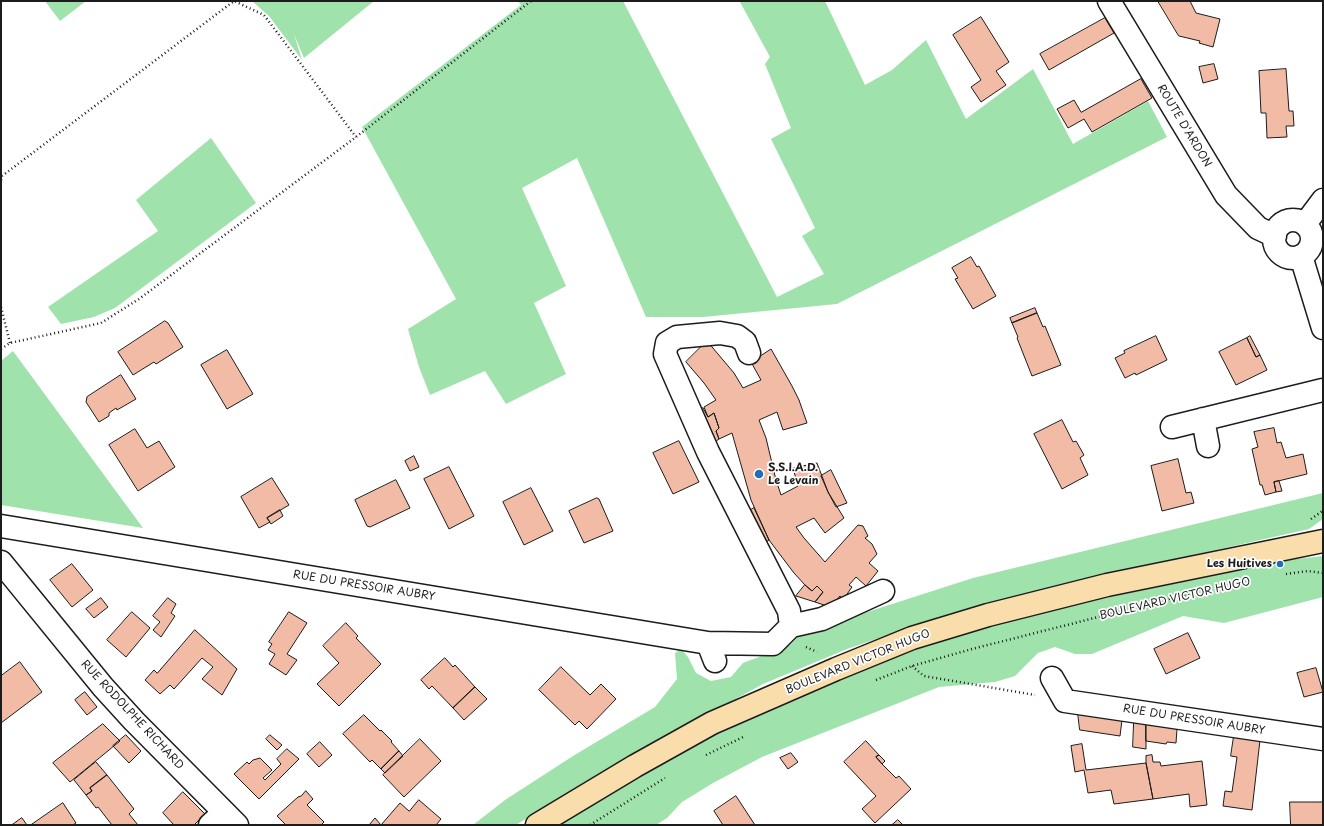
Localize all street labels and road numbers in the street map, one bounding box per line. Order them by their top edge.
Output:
street label: ROUTE D'ARDON [1154,82,1214,170]
street label: RUE DU PRESSOIR AUBRY [292,568,436,604]
street label: BOULEVARD VICTOR HUGO [1098,575,1252,623]
street label: BOULEVARD VICTOR HUGO [784,627,932,697]
street label: RUE RODOLPHE RICHARD [78,658,186,772]
street label: RUE DU PRESSOIR AUBRY [1122,702,1266,738]

